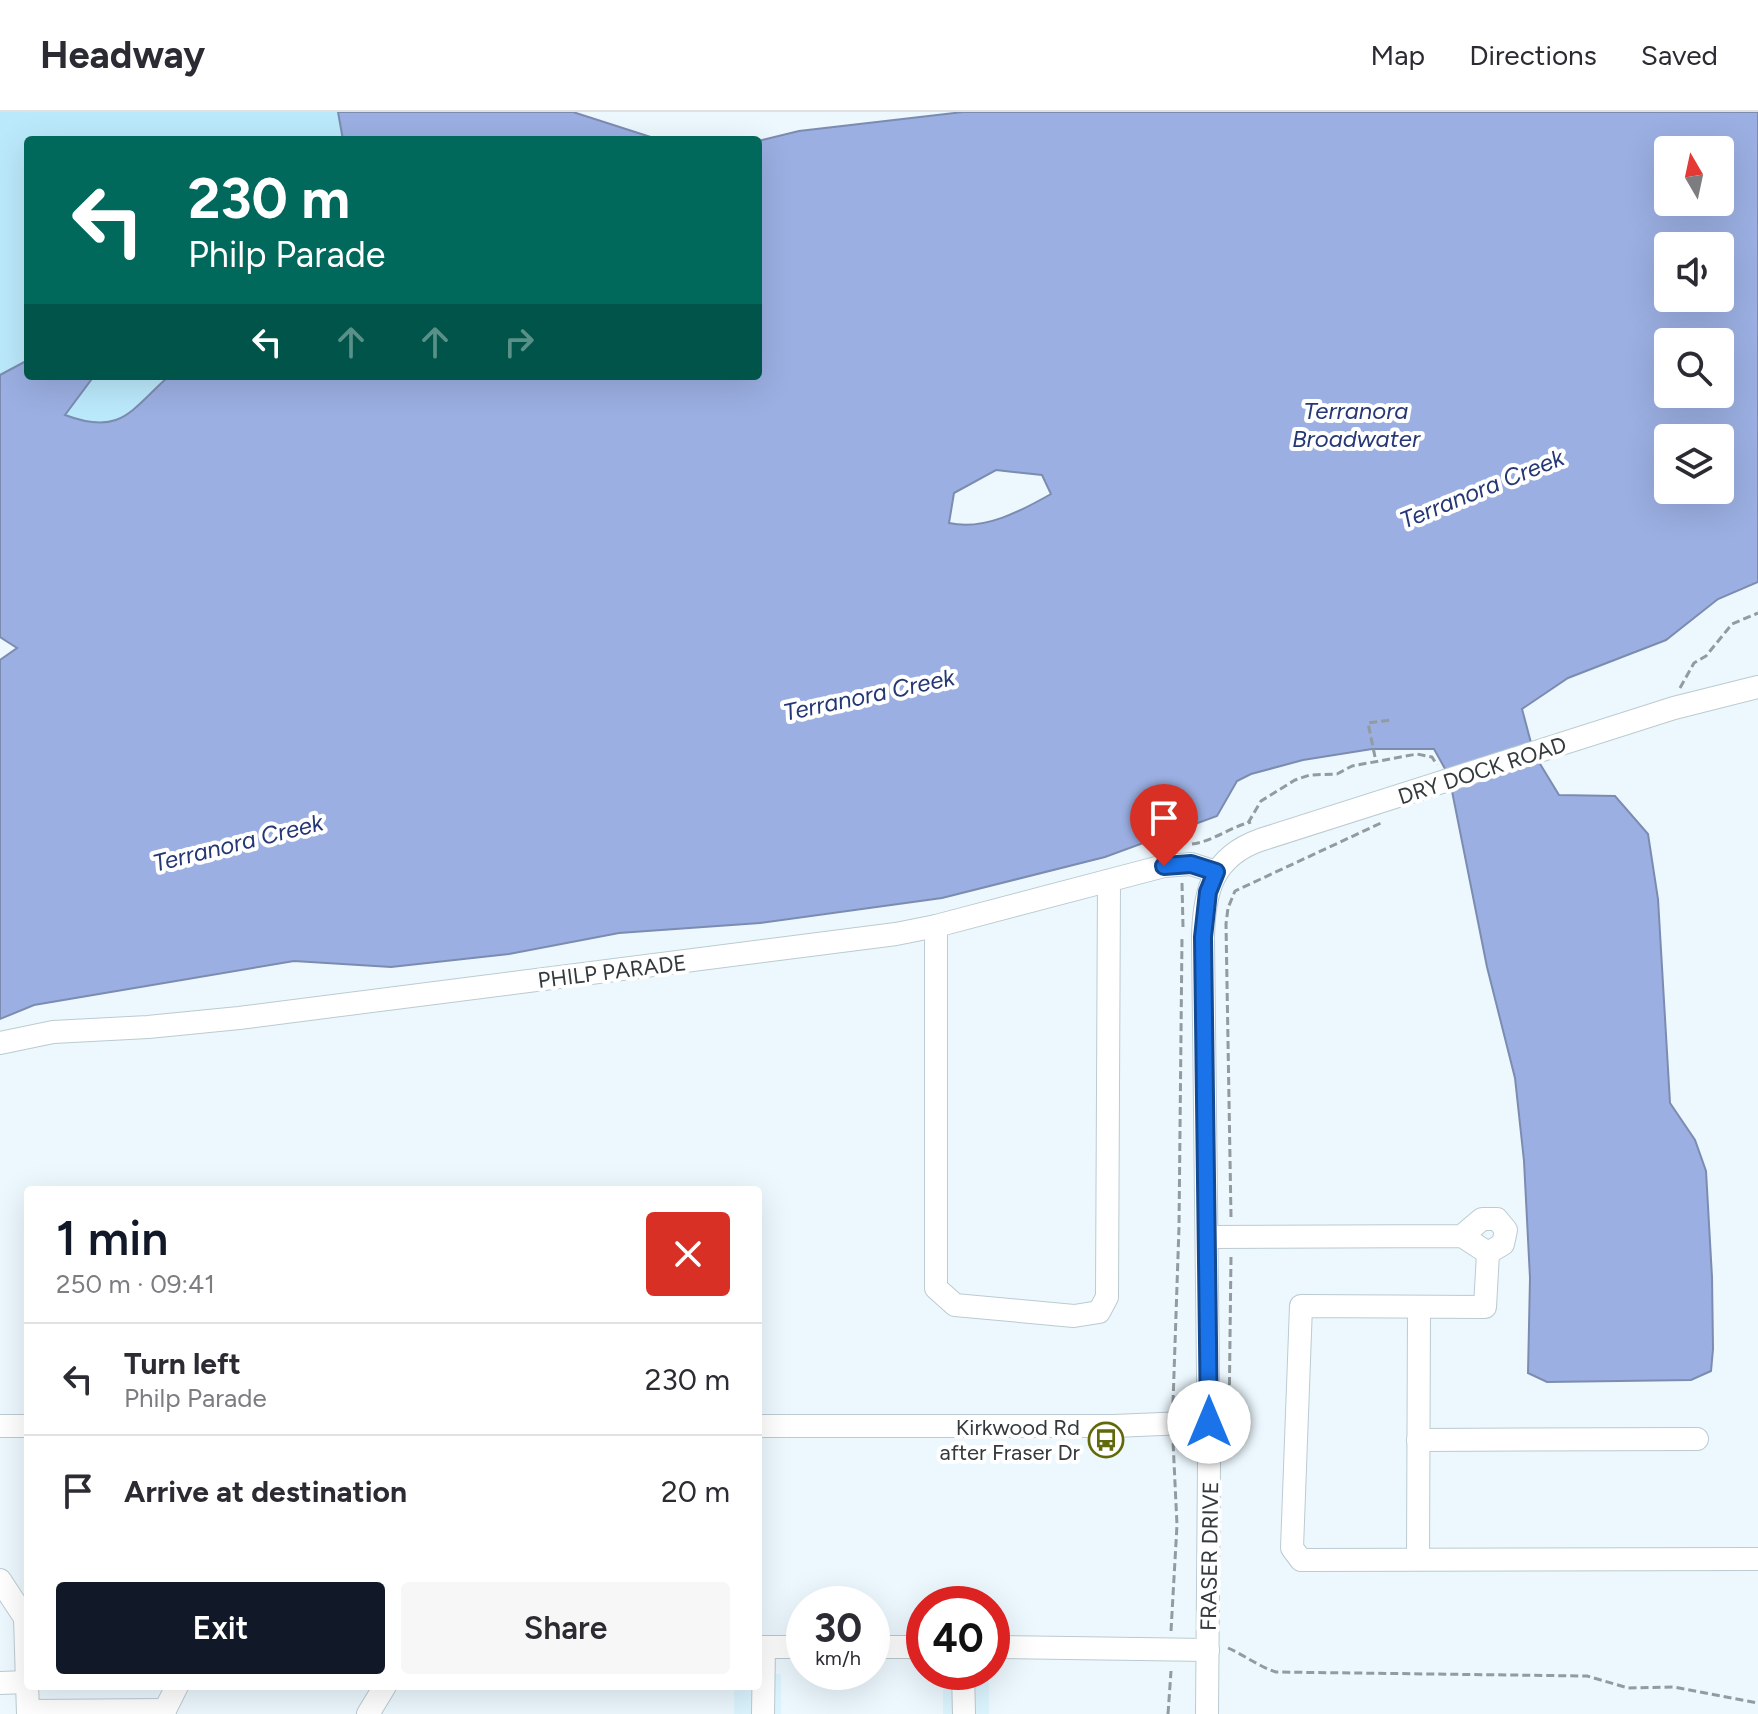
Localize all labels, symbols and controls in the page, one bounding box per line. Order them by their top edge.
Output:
text: Headway [40,32,205,78]
text: Map [1371,38,1425,72]
text: Directions [1469,38,1597,72]
text: Saved [1641,38,1718,72]
north arrow [1654,136,1734,216]
map controls [1654,136,1734,504]
text: 230 m [188,165,350,232]
icon: left [56,168,160,272]
button: sound [1654,232,1734,312]
text: Philp Parade [188,233,386,276]
icon: left [245,320,289,364]
icon: ahead [329,320,373,364]
icon: ahead [413,320,457,364]
icon: right [497,320,541,364]
button: search [1654,328,1734,408]
water label: Terranora Broadwater [1292,396,1421,453]
button: layers [1654,424,1734,504]
water label: Terranora Creek [1396,442,1569,535]
water label: Terranora Creek [781,662,958,727]
street label: DRY DOCK ROAD [1395,731,1570,810]
pin [1130,784,1198,866]
icon: arrive [1142,796,1186,840]
water label: Terranora Creek [150,807,327,878]
street label: PHILP PARADE [536,949,688,994]
text: 1 min [56,1209,168,1267]
button: close [646,1212,730,1296]
text: 250 m · 09:41 [56,1268,215,1300]
text: Turn left [124,1345,241,1382]
icon: left [56,1357,100,1401]
text: 230 m [645,1361,730,1398]
position arrow [1167,1380,1251,1464]
text: Philp Parade [124,1382,267,1414]
place label: Kirkwood Rd after Fraser Dr [939,1414,1081,1466]
bus stop icon: Kirkwood Rd after Fraser Dr [1087,1421,1125,1459]
icon: arrive [56,1469,100,1513]
text: Arrive at destination [124,1473,407,1510]
text: 20 m [661,1473,730,1510]
street label: FRASER DRIVE [1195,1481,1224,1631]
button: Exit [56,1582,385,1674]
button: Share [401,1582,730,1674]
speed limit sign: 40 [906,1586,1010,1690]
text: 30 [814,1604,862,1652]
text: km/h [815,1646,861,1670]

